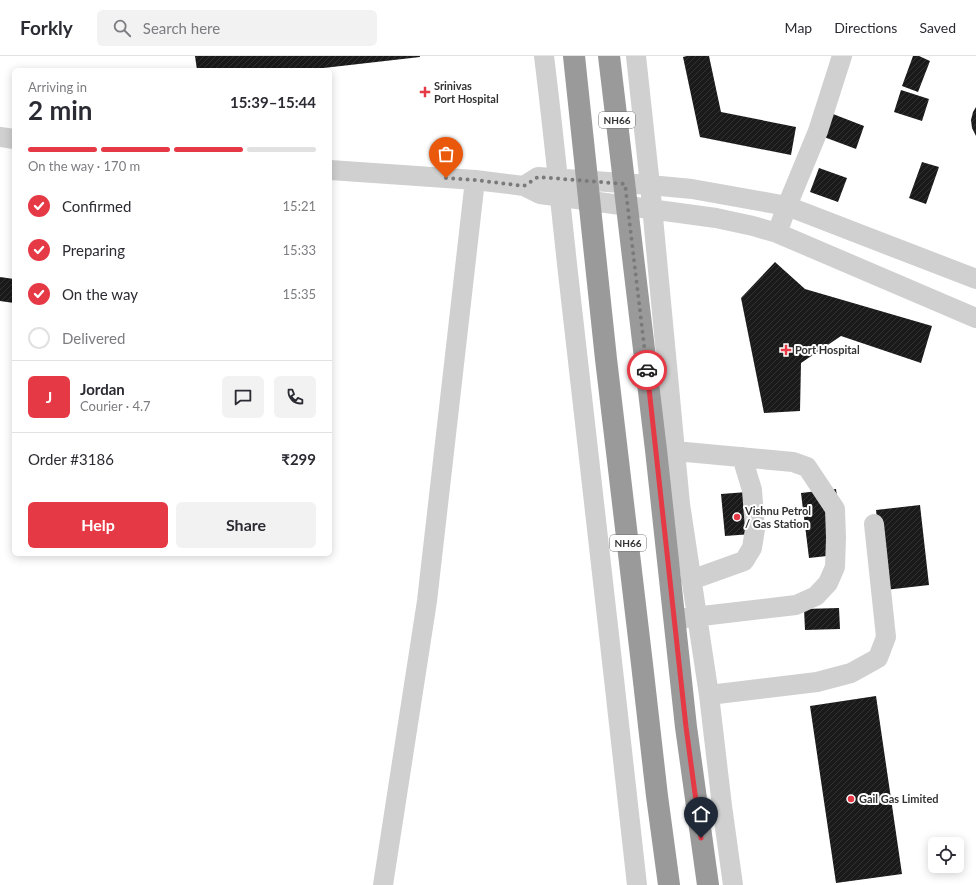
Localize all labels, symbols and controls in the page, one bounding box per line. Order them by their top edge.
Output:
search box [97,10,377,46]
text: Forkly [20,16,73,39]
icon: search [111,17,133,39]
text: Search here [143,19,220,37]
text: Map [785,19,812,36]
text: Directions [834,19,897,36]
text: Saved [919,19,956,36]
text: Arriving in [28,79,87,95]
place label: Srinivas Port Hospital [434,79,499,105]
marker: Srinivas Port Hospital [419,86,431,98]
text: 15:39–15:44 [230,93,316,111]
text: 2 min [28,94,92,126]
road number: NH66 [599,112,635,128]
pin [429,137,463,178]
icon: bag [435,143,457,165]
text: On the way · 170 m [28,158,140,174]
icon: check [28,195,50,217]
text: Confirmed [62,197,131,215]
text: 15:21 [283,198,316,214]
icon: check [28,239,50,261]
text: Preparing [62,241,125,259]
text: 15:33 [283,242,316,258]
icon: check [28,283,50,305]
text: On the way [62,285,138,303]
text: 15:35 [283,286,316,302]
text: Delivered [62,329,125,347]
place label: Port Hospital [795,343,860,356]
marker: Port Hospital [780,344,792,356]
courier [627,350,667,390]
icon: car [636,359,658,381]
button: chat [222,376,264,418]
button: phone [274,376,316,418]
text: Jordan [80,380,125,398]
text: J [46,388,52,406]
text: Courier · 4.7 [80,398,151,414]
text: Order #3186 [28,450,114,468]
text: ₹299 [281,450,316,468]
button: Help [28,502,168,548]
button: Share [176,502,316,548]
place label: Vishnu Petrol / Gas Station [744,504,811,530]
marker: Vishnu Petrol / Gas Station [732,512,742,522]
road number: NH66 [610,535,646,551]
place label: Gail Gas Limited [859,792,939,805]
marker: Gail Gas Limited [846,794,856,804]
pin [684,797,718,838]
icon: home [690,803,712,825]
map controls [928,837,964,873]
button: locate [928,837,964,873]

